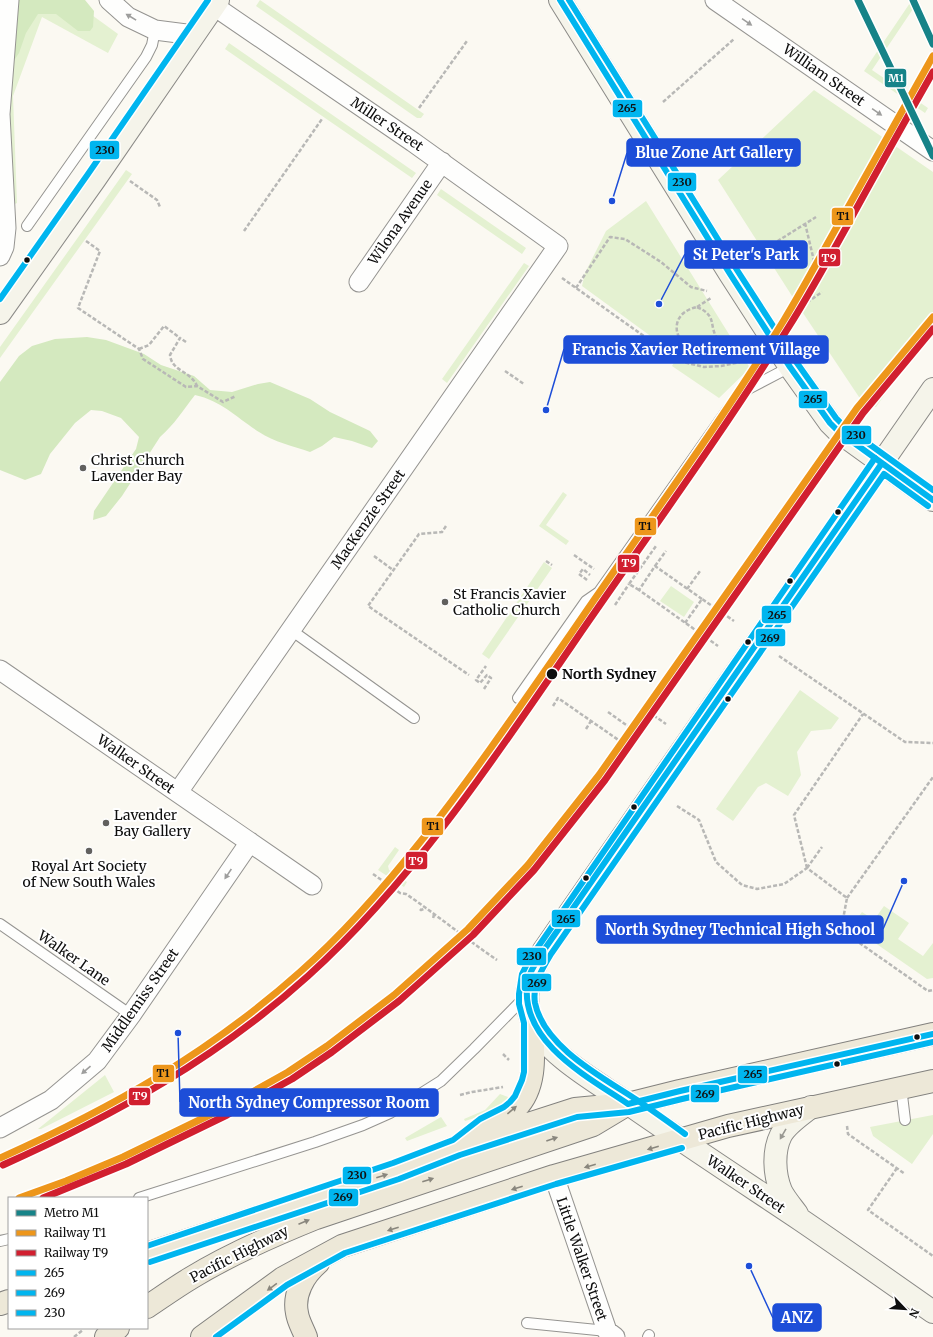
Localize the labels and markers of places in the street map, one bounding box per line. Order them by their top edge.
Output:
callout: Blue Zone Art Gallery [627,139,800,166]
callout: St Peter's Park [685,241,807,268]
unlabelled marker [22,255,32,265]
callout: Francis Xavier Retirement Village [564,336,828,363]
place label: Christ Church Lavender Bay [91,451,185,485]
marker: Christ Church Lavender Bay [78,463,88,473]
unlabelled marker [833,507,843,517]
unlabelled marker [785,576,795,586]
place label: St Francis Xavier Catholic Church [453,585,566,619]
marker: St Francis Xavier Catholic Church [440,597,450,607]
unlabelled marker [743,637,753,647]
place label: North Sydney [562,665,657,683]
marker: North Sydney [545,667,559,681]
unlabelled marker [723,694,733,704]
unlabelled marker [629,802,639,812]
place label: Lavender Bay Gallery [114,806,192,840]
marker: Lavender Bay Gallery [101,818,111,828]
marker: Royal Art Society of New South Wales [84,846,94,856]
place label: Royal Art Society of New South Wales [23,857,156,891]
unlabelled marker [581,873,591,883]
callout: North Sydney Technical High School [597,916,883,943]
unlabelled marker [912,1032,922,1042]
unlabelled marker [832,1059,842,1069]
callout: North Sydney Compressor Room [180,1089,438,1116]
callout: ANZ [773,1304,821,1331]

